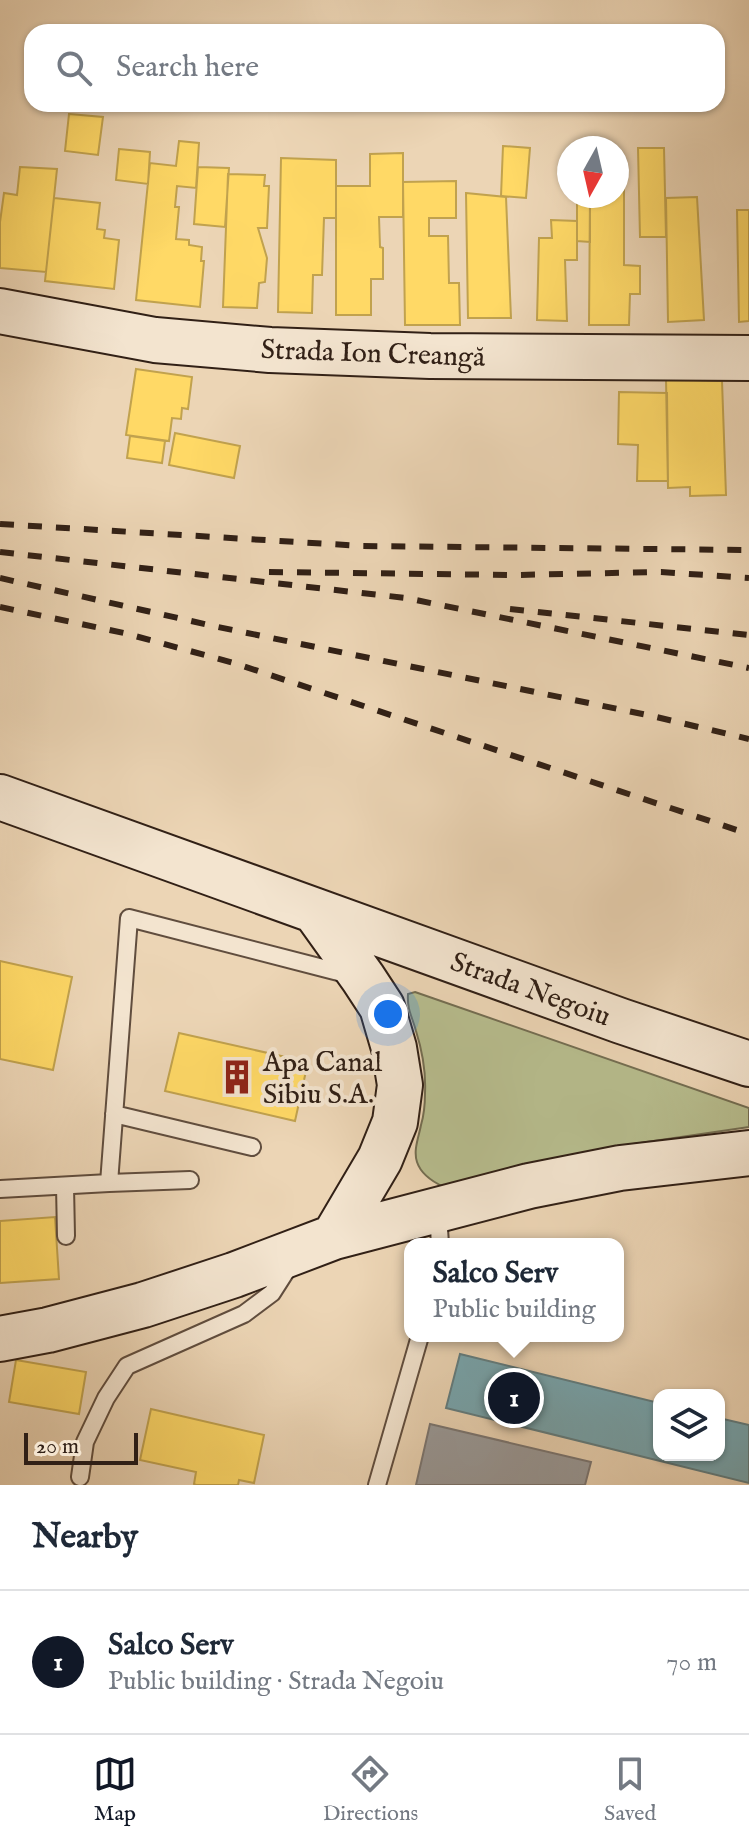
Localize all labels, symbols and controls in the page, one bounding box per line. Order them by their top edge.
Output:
search box [24,24,725,112]
icon: search [52,46,96,90]
text: Search here [116,49,259,87]
north arrow [557,136,629,208]
street label: Strada Ion Creangă [260,333,487,376]
street label: Strada Negoiu [445,945,615,1035]
your location [368,994,408,1034]
place label: Apa Canal Sibiu S.A. [262,1046,382,1113]
building icon: Apa Canal Sibiu S.A. [218,1058,256,1096]
popup [404,1238,624,1342]
text: Salco Serv [432,1255,558,1293]
text: Public building [432,1293,596,1326]
pin: 1 [488,1368,540,1428]
map controls [653,1389,725,1461]
button: layers [653,1389,725,1461]
scale bar [24,1429,138,1465]
text: 20 m [36,1433,79,1461]
text: Nearby [32,1516,138,1559]
text: Salco Serv [108,1627,234,1665]
text: 1 [53,1646,63,1679]
text: 70 m [666,1646,717,1679]
text: Public building · Strada Negoiu [108,1665,444,1698]
tab: Map [93,1752,137,1828]
tab: Directions [323,1752,418,1828]
tab: Saved [604,1752,656,1828]

